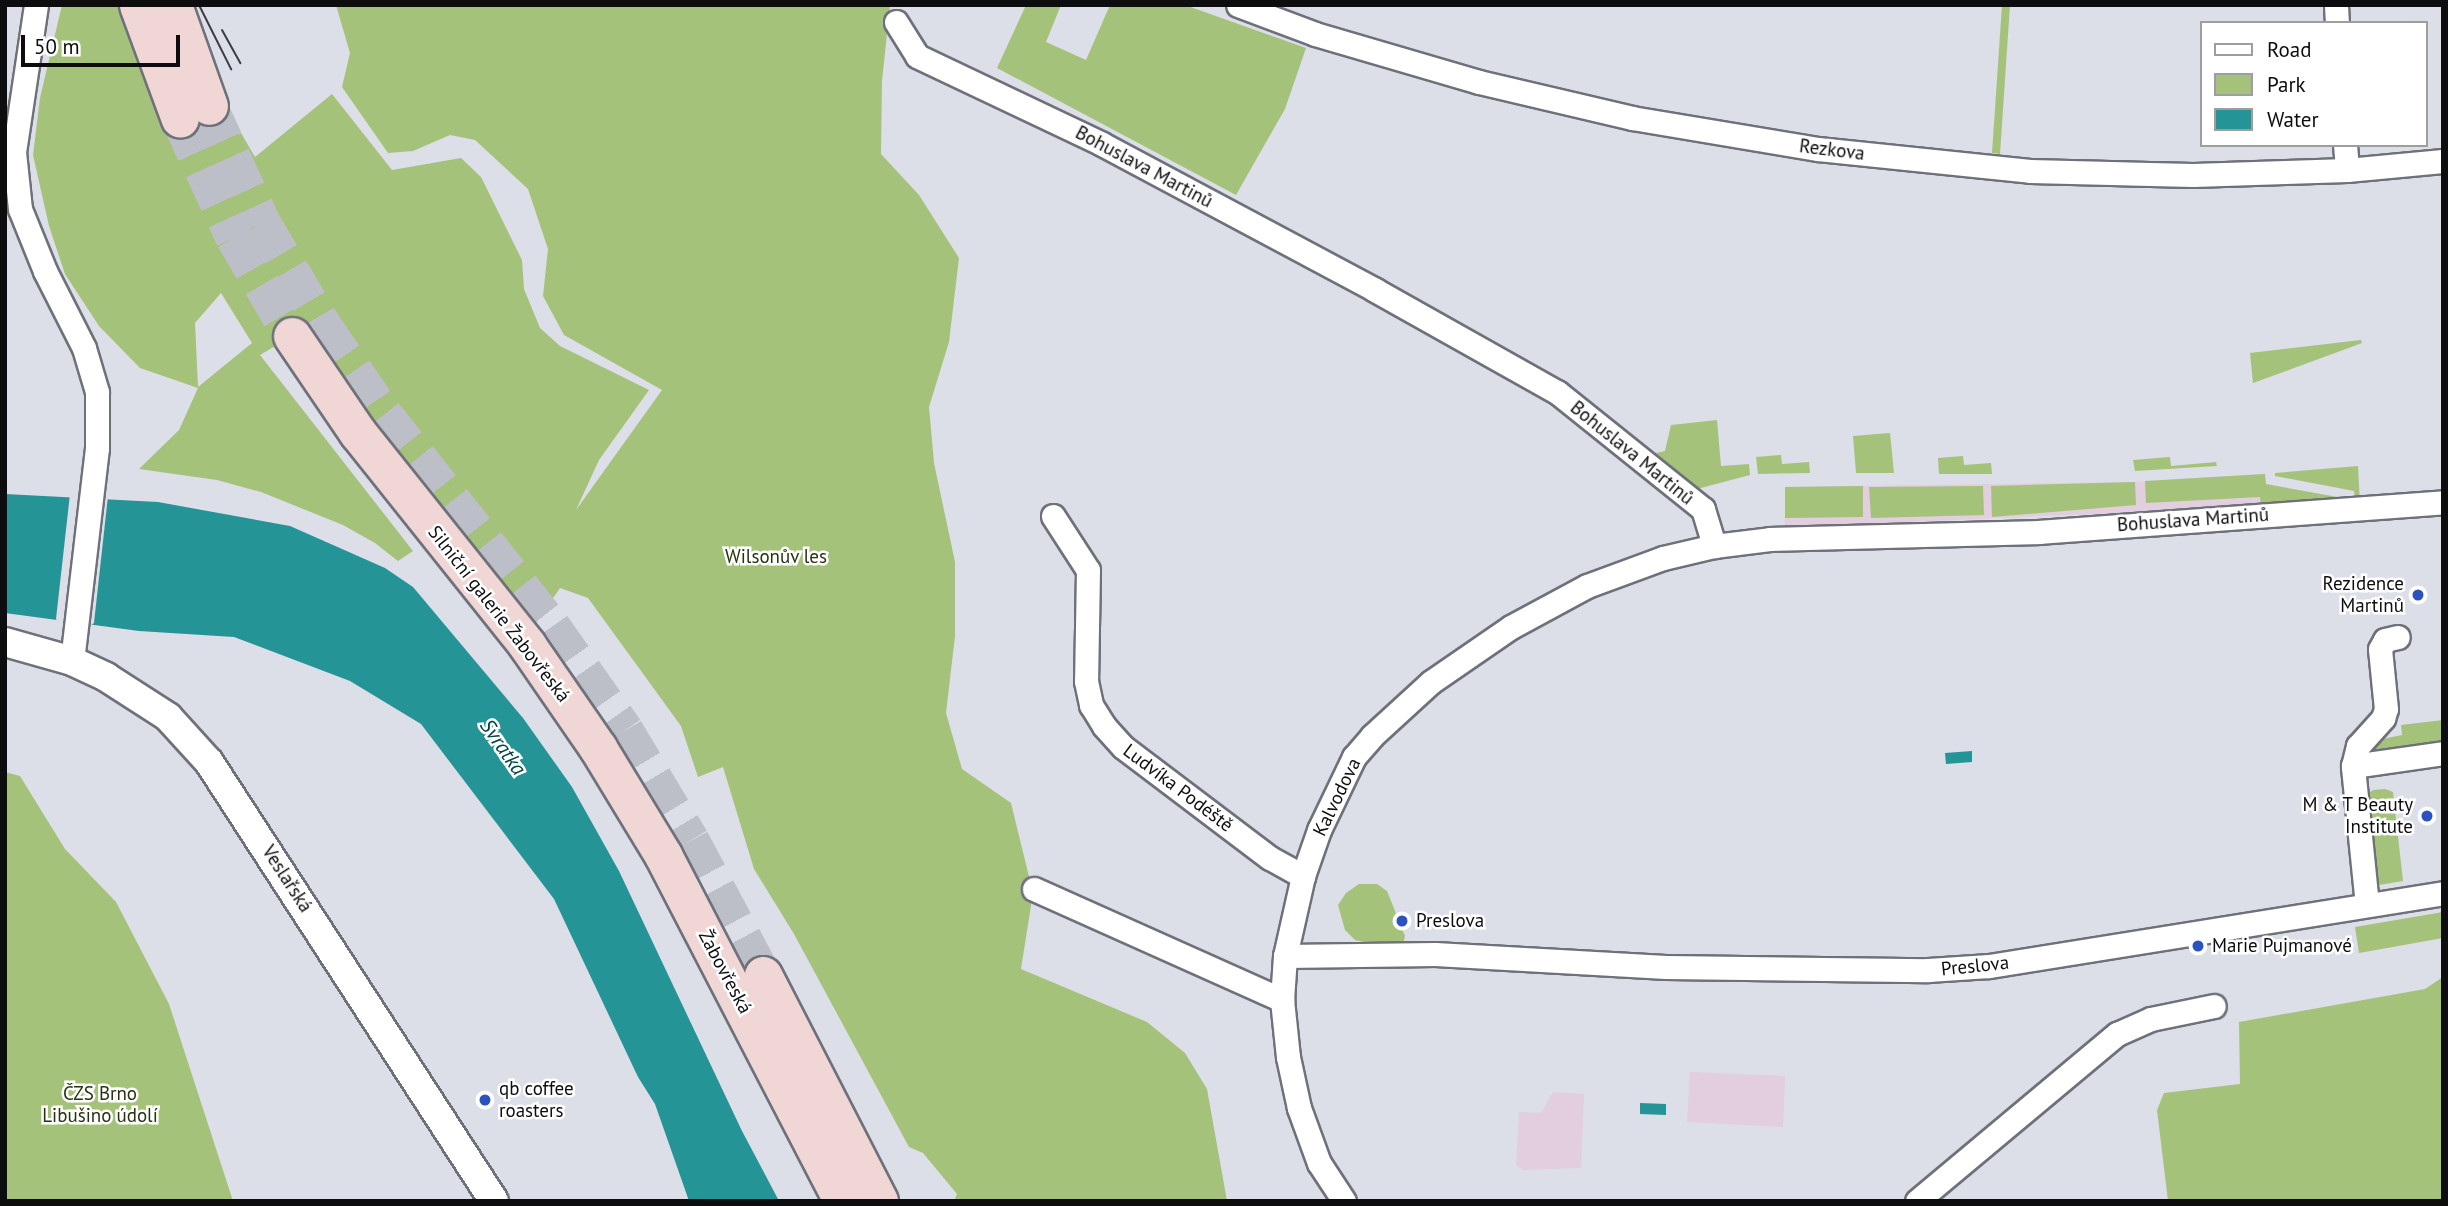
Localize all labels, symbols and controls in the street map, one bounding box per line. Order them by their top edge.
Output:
scale bar [24,21,184,65]
legend [2200,21,2427,147]
text: 50 m [34,33,80,60]
text: Road [2267,36,2311,63]
text: Park [2267,71,2306,98]
text: Water [2267,106,2319,133]
street label: Bohuslava Martinů [1071,121,1217,213]
street label: Rezkova [1798,135,1866,165]
street label: Bohuslava Martinů [1566,396,1698,510]
street label: Bohuslava Martinů [2116,503,2270,537]
street label: Silniční galerie Žabovřeská [423,521,575,707]
park label: Wilsonův les [725,546,827,568]
place label: Rezidence Martinů [2323,573,2404,617]
marker: Rezidence Martinů [2410,587,2426,603]
water label: Svratka [475,714,531,780]
street label: Ludvíka Podéště [1119,739,1237,837]
street label: Kalvodova [1308,754,1366,840]
place label: M & T Beauty Institute [2301,794,2413,838]
marker: M & T Beauty Institute [2419,808,2435,824]
street label: Veslařská [257,841,317,917]
place label: Preslova [1416,910,1484,932]
marker: Preslova [1394,913,1410,929]
street label: Žabovřeská [693,926,757,1018]
place label: Marie Pujmanové [2212,935,2352,957]
marker: Marie Pujmanové [2190,938,2206,954]
street label: Preslova [1940,951,2010,981]
place label: qb coffee roasters [499,1078,574,1122]
park label: ČZS Brno Libušino údolí [42,1083,158,1127]
marker: qb coffee roasters [477,1092,493,1108]

